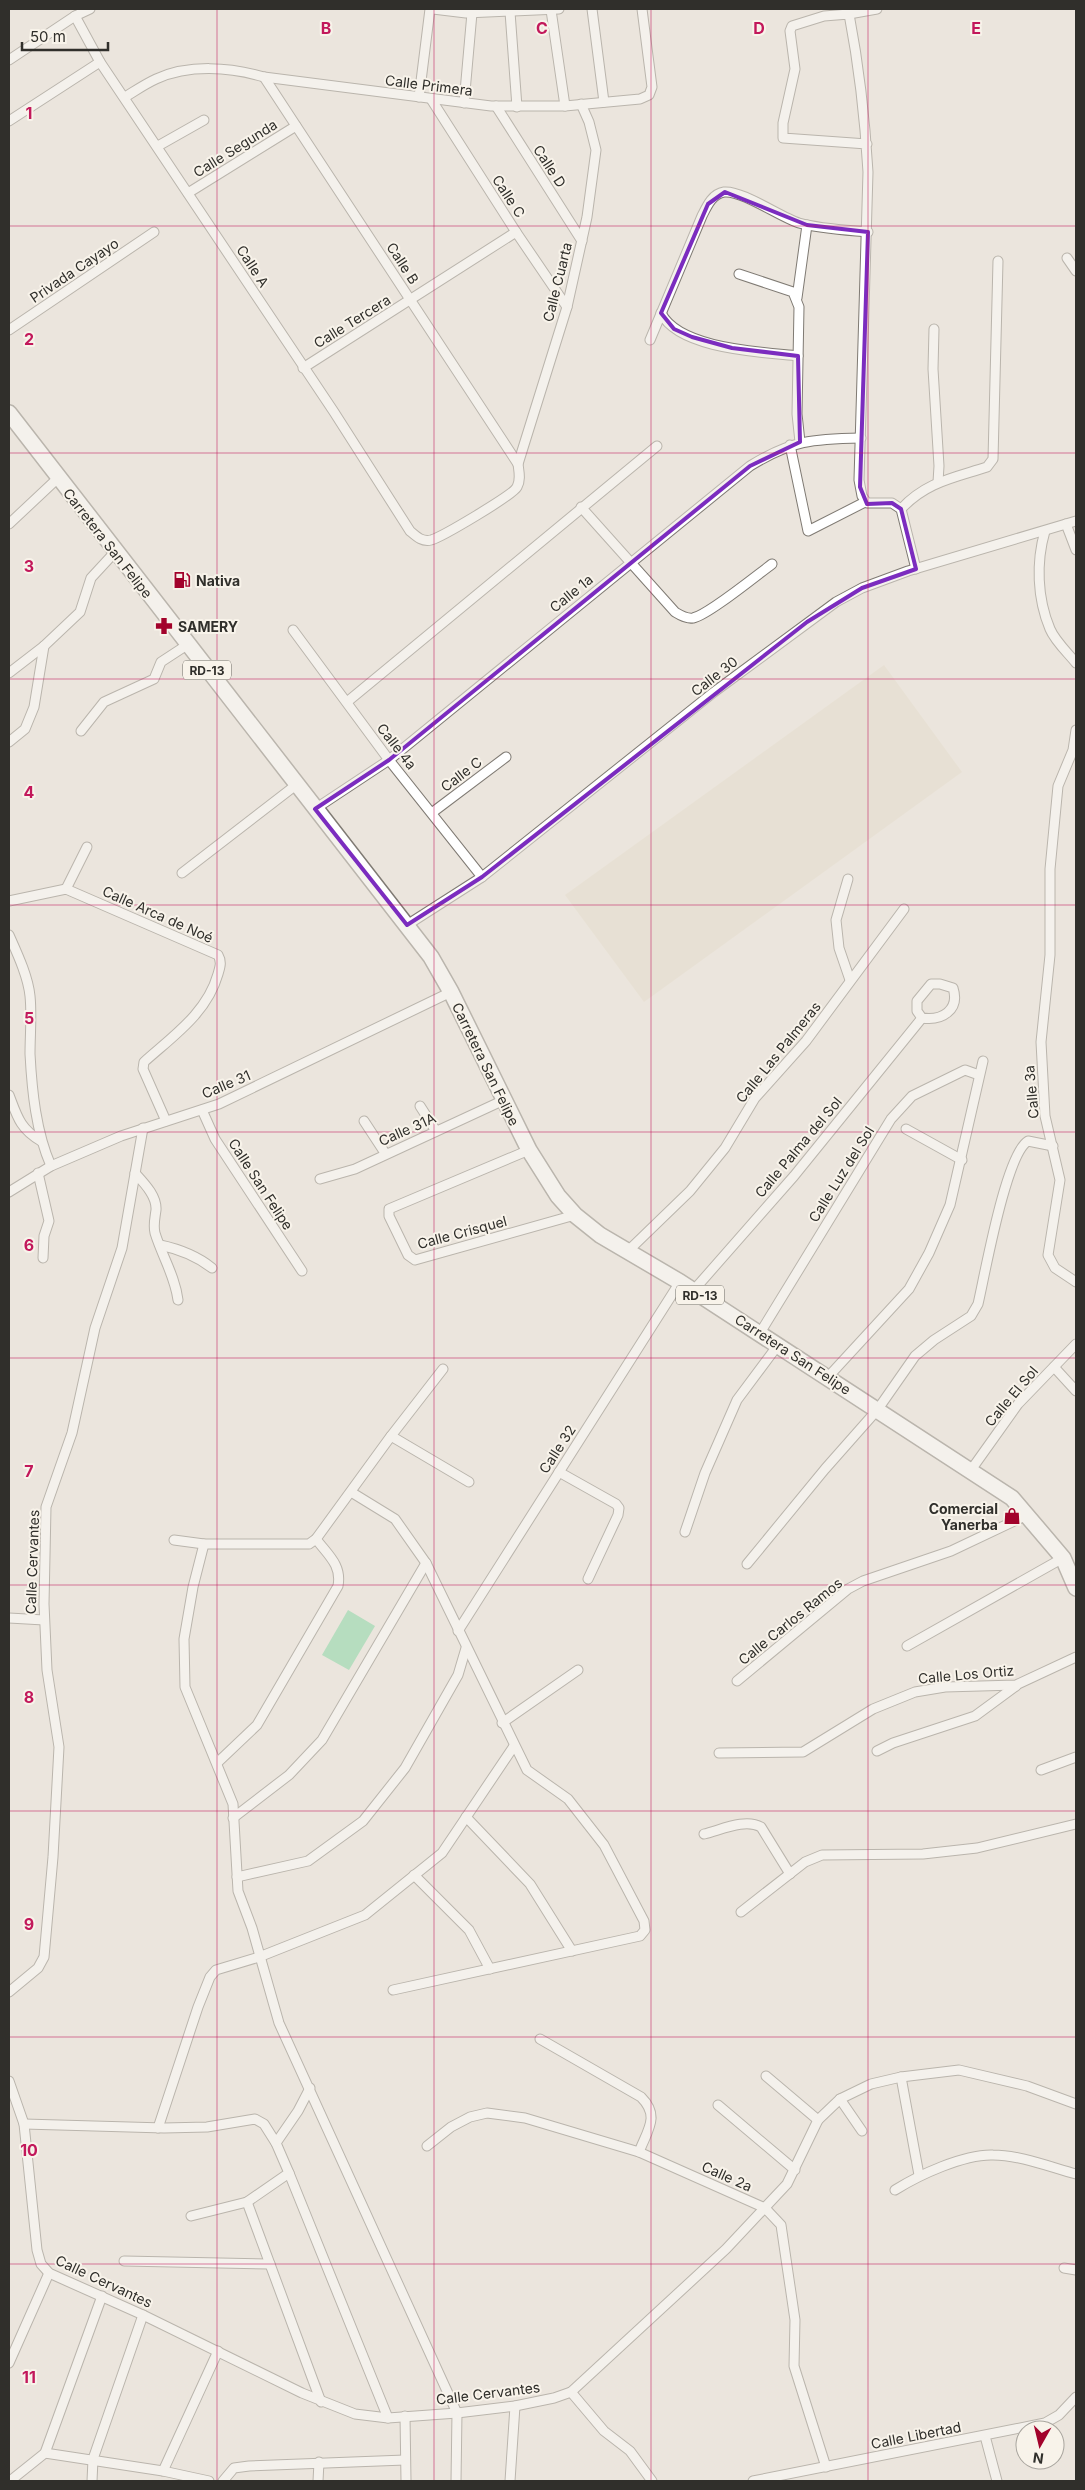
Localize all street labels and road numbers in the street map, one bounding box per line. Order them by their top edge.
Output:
street label: Calle Primera [384,71,474,99]
street label: Calle Segunda [190,115,280,181]
street label: Calle D [530,142,570,190]
street label: Calle C [489,172,529,220]
street label: Privada Cayayo [26,234,122,306]
street label: Calle B [383,239,423,287]
street label: Calle Cuarta [539,240,575,324]
street label: Calle A [233,242,273,290]
street label: Calle Tercera [310,291,394,351]
street label: Carretera San Felipe [60,485,156,601]
street label: Calle 1a [546,570,596,616]
street label: Calle 30 [687,653,741,699]
road number: RD-13 [183,660,231,680]
street label: Calle 4a [374,720,420,772]
street label: Calle C [437,753,485,795]
street label: Calle Arca de Noé [100,882,216,946]
street label: Calle Las Palmeras [732,998,824,1106]
street label: Carretera San Felipe [449,1000,523,1128]
street label: Calle 3a [1020,1065,1042,1119]
street label: Calle 31 [199,1066,253,1102]
street label: Calle Palma del Sol [751,1093,845,1201]
street label: Calle 31A [376,1109,439,1149]
street label: Calle Luz del Sol [805,1123,877,1225]
street label: Calle San Felipe [225,1135,297,1233]
street label: Calle Crisquel [415,1212,509,1252]
road number: RD-13 [676,1286,724,1304]
street label: Carretera San Felipe [732,1310,854,1398]
street label: Calle El Sol [981,1362,1041,1430]
street label: Calle 32 [535,1422,579,1476]
street label: Calle Cervantes [22,1509,42,1615]
street label: Calle Carlos Ramos [735,1574,845,1668]
street label: Calle Los Ortiz [917,1661,1015,1687]
street label: Calle 2a [699,2157,755,2195]
street label: Calle Cervantes [53,2251,155,2311]
street label: Calle Cervantes [435,2378,541,2408]
street label: Calle Libertad [869,2418,963,2452]

